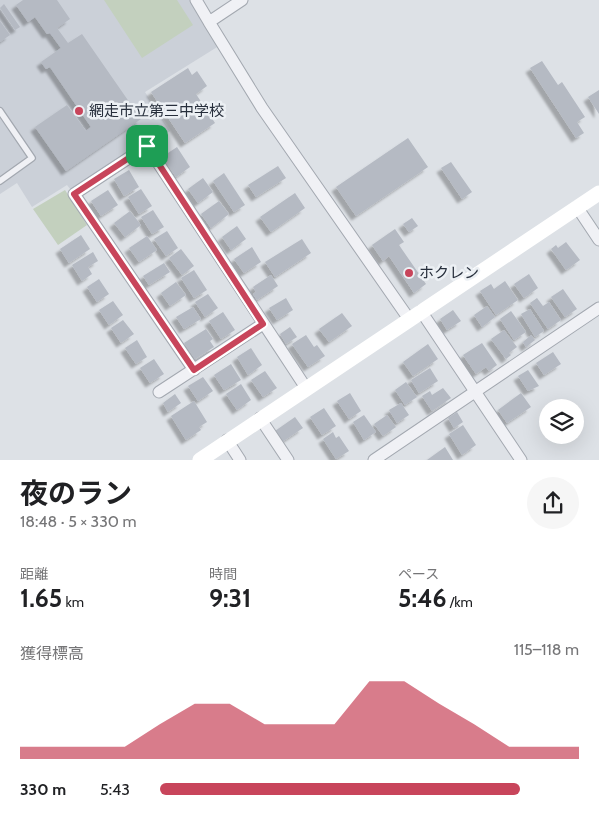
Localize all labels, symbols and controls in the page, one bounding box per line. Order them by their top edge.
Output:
place label: 網走市立第三中学校 [89,102,224,120]
marker: 網走市立第三中学校 [73,105,85,117]
pin [126,125,168,167]
icon: arrive [133,132,161,160]
place label: ホクレン [419,264,479,282]
marker: ホクレン [403,267,415,279]
map controls [539,399,584,444]
button: layers [539,399,584,444]
text: 夜のラン [20,476,132,510]
button: share [527,477,579,529]
text: 18:48 · 5 × 330 m [20,512,137,531]
text: 距離 [20,565,48,583]
text: 時間 [209,565,237,583]
text: ペース [398,565,439,583]
text: 1.65 [20,583,62,613]
text: 9:31 [209,583,251,613]
text: 5:46 [398,583,447,613]
text: km [62,593,84,611]
text: /km [447,593,473,611]
text: 115–118 m [514,640,579,659]
text: 獲得標高 [20,644,84,663]
text: 330 m [20,780,66,799]
text: 5:43 [100,780,130,799]

